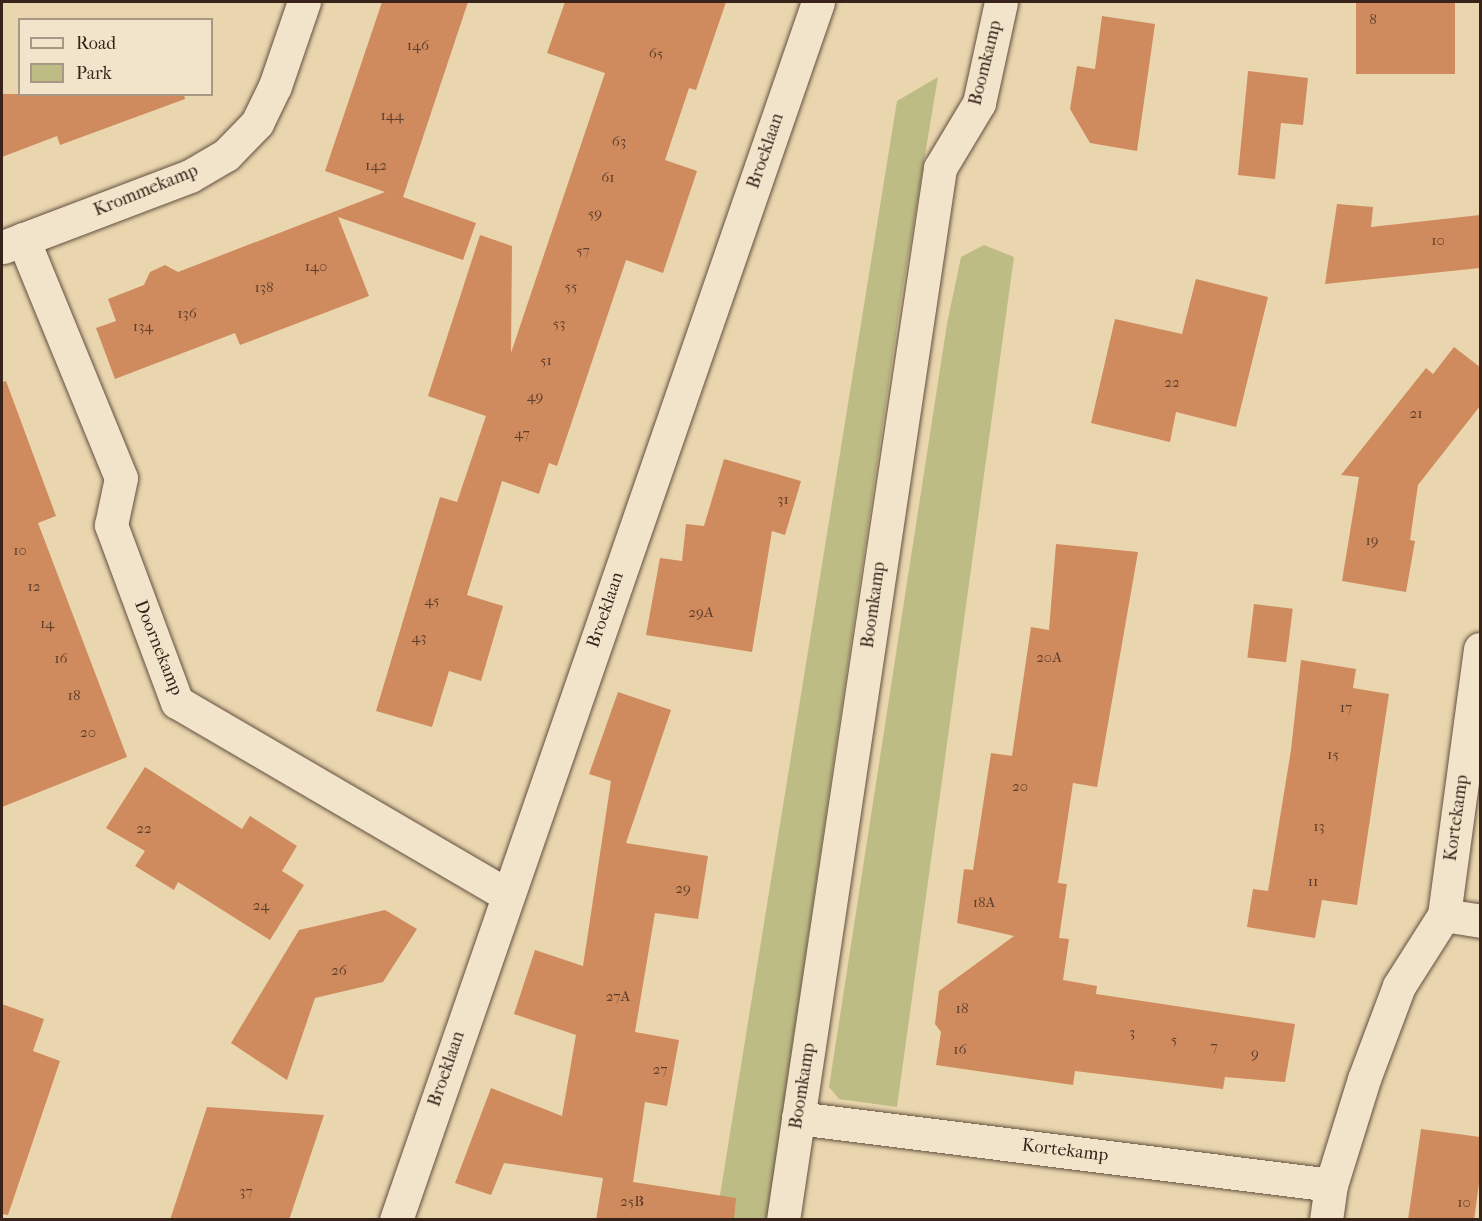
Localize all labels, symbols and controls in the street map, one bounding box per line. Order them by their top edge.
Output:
house number: 8 [1369,11,1377,29]
legend [18,18,213,96]
street label: Boomkamp [965,18,1007,108]
text: Road [76,33,116,54]
house number: 146 [407,37,429,55]
house number: 65 [649,45,663,63]
text: Park [76,63,112,84]
house number: 144 [380,107,404,125]
street label: Broeklaan [743,110,789,192]
house number: 63 [612,133,626,151]
house number: 142 [365,157,387,175]
street label: Krommekamp [91,160,201,222]
house number: 61 [601,169,615,187]
house number: 59 [588,205,602,223]
house number: 10 [1431,232,1445,250]
house number: 57 [576,242,590,260]
house number: 140 [305,258,327,276]
house number: 55 [565,278,577,296]
house number: 138 [254,279,274,297]
house number: 136 [177,305,197,323]
house number: 53 [553,315,565,333]
house number: 134 [133,318,153,336]
house number: 51 [540,352,552,370]
house number: 22 [1164,374,1180,392]
house number: 49 [527,388,543,406]
house number: 21 [1409,405,1423,423]
house number: 47 [514,425,530,443]
house number: 31 [777,491,789,509]
house number: 19 [1365,532,1379,550]
house number: 10 [13,542,27,560]
street label: Boomkamp [857,560,891,650]
street label: Broeklaan [583,569,629,651]
house number: 12 [27,578,41,596]
house number: 45 [425,592,439,610]
street label: Doornekamp [129,597,187,699]
house number: 29A [688,604,714,622]
house number: 14 [40,615,54,633]
house number: 43 [411,629,427,647]
house number: 20A [1036,649,1062,667]
house number: 16 [54,650,68,668]
house number: 18 [68,687,80,705]
house number: 17 [1340,699,1352,717]
house number: 20 [80,724,96,742]
house number: 15 [1327,746,1339,764]
street label: Kortekamp [1440,773,1474,863]
house number: 20 [1012,778,1028,796]
house number: 13 [1313,818,1325,836]
house number: 22 [136,820,152,838]
house number: 11 [1308,873,1318,891]
house number: 29 [675,880,691,898]
house number: 18A [973,894,995,912]
house number: 24 [253,897,269,915]
house number: 26 [331,962,347,980]
house number: 27A [606,988,630,1006]
house number: 18 [956,1000,968,1018]
house number: 3 [1129,1024,1135,1042]
street label: Broeklaan [424,1028,470,1110]
house number: 5 [1171,1031,1177,1049]
house number: 7 [1210,1038,1218,1056]
street label: Boomkamp [786,1041,820,1131]
house number: 16 [953,1041,967,1059]
house number: 9 [1251,1045,1259,1063]
house number: 27 [653,1061,667,1079]
street label: Kortekamp [1020,1135,1110,1167]
house number: 37 [239,1183,253,1201]
house number: 25B [620,1193,644,1211]
house number: 10 [1457,1194,1471,1212]

